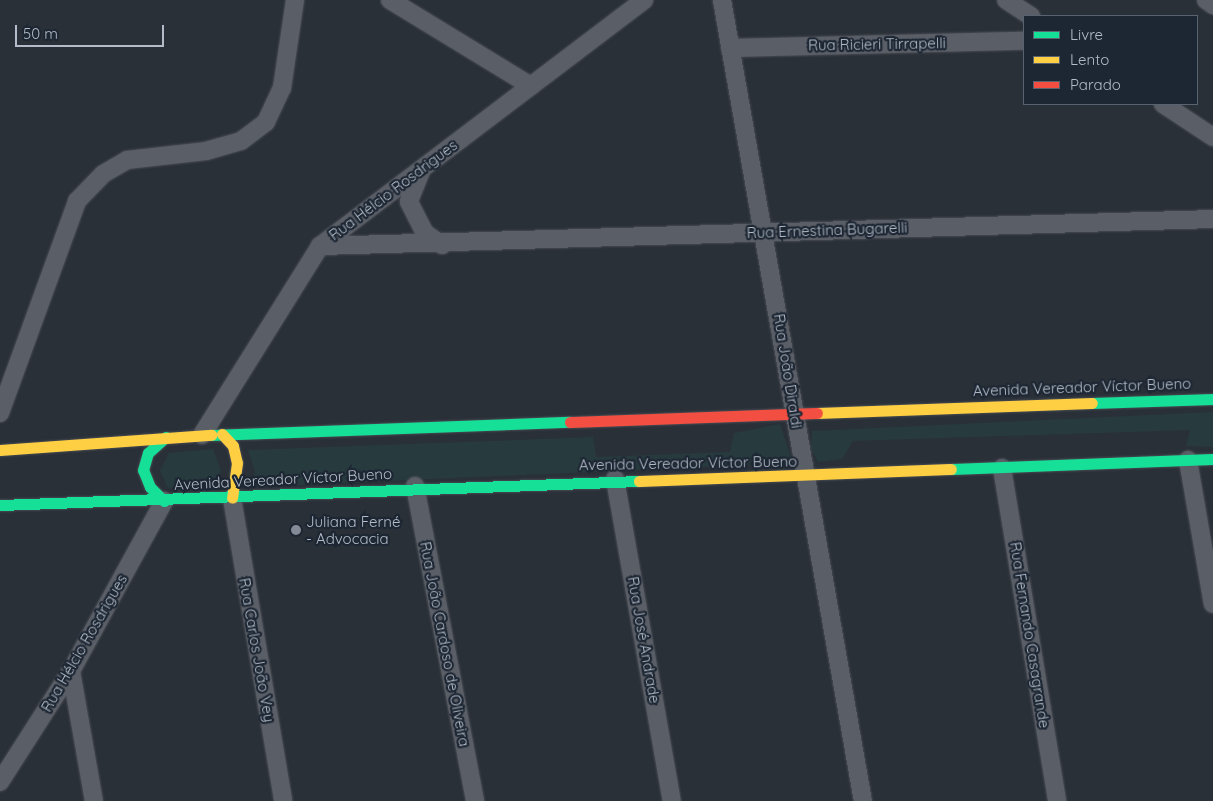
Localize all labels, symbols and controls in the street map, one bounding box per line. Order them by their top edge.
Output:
scale bar [18,15,166,47]
legend [1023,15,1198,105]
text: 50 m [23,24,58,43]
text: Livre [1070,25,1103,44]
street label: Rua Ricieri Tirrapelli [808,34,946,54]
text: Lento [1070,50,1109,69]
text: Parado [1070,75,1121,94]
street label: Rua Hélcio Rosdrigues [325,136,461,244]
street label: Rua Ernestina Bugarelli [746,218,908,242]
street label: Rua João Diraldi [770,312,806,430]
street label: Avenida Vereador Víctor Bueno [973,374,1191,400]
street label: Avenida Vereador Víctor Bueno [579,452,797,474]
street label: Avenida Vereador Víctor Bueno [173,464,393,494]
place label: Juliana Ferné - Advocacia [306,512,400,547]
marker: Juliana Ferné - Advocacia [290,524,302,536]
street label: Rua João Cardoso de Oliveira [416,540,474,748]
street label: Rua Fernando Casagrande [1006,541,1054,729]
street label: Rua Hélcio Rosdrigues [37,571,131,715]
street label: Rua José Andrade [624,575,664,705]
street label: Rua Carlos João Vey [235,576,279,724]

